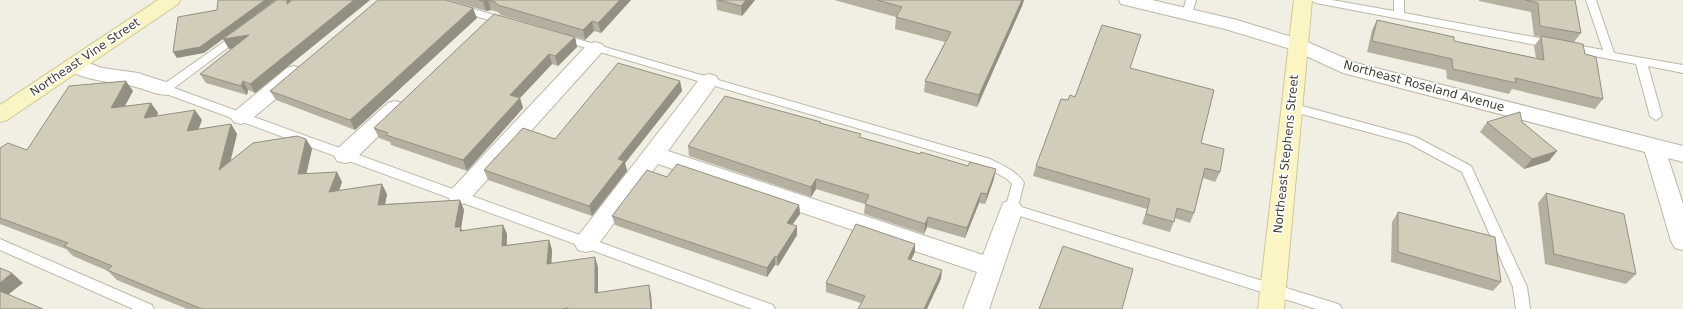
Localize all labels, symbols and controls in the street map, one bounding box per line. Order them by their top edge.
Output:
street label: Northeast Vine Street [27,15,143,99]
street label: Northeast Roseland Avenue [1342,58,1506,114]
street label: Northeast Stephens Street [1271,74,1301,234]

